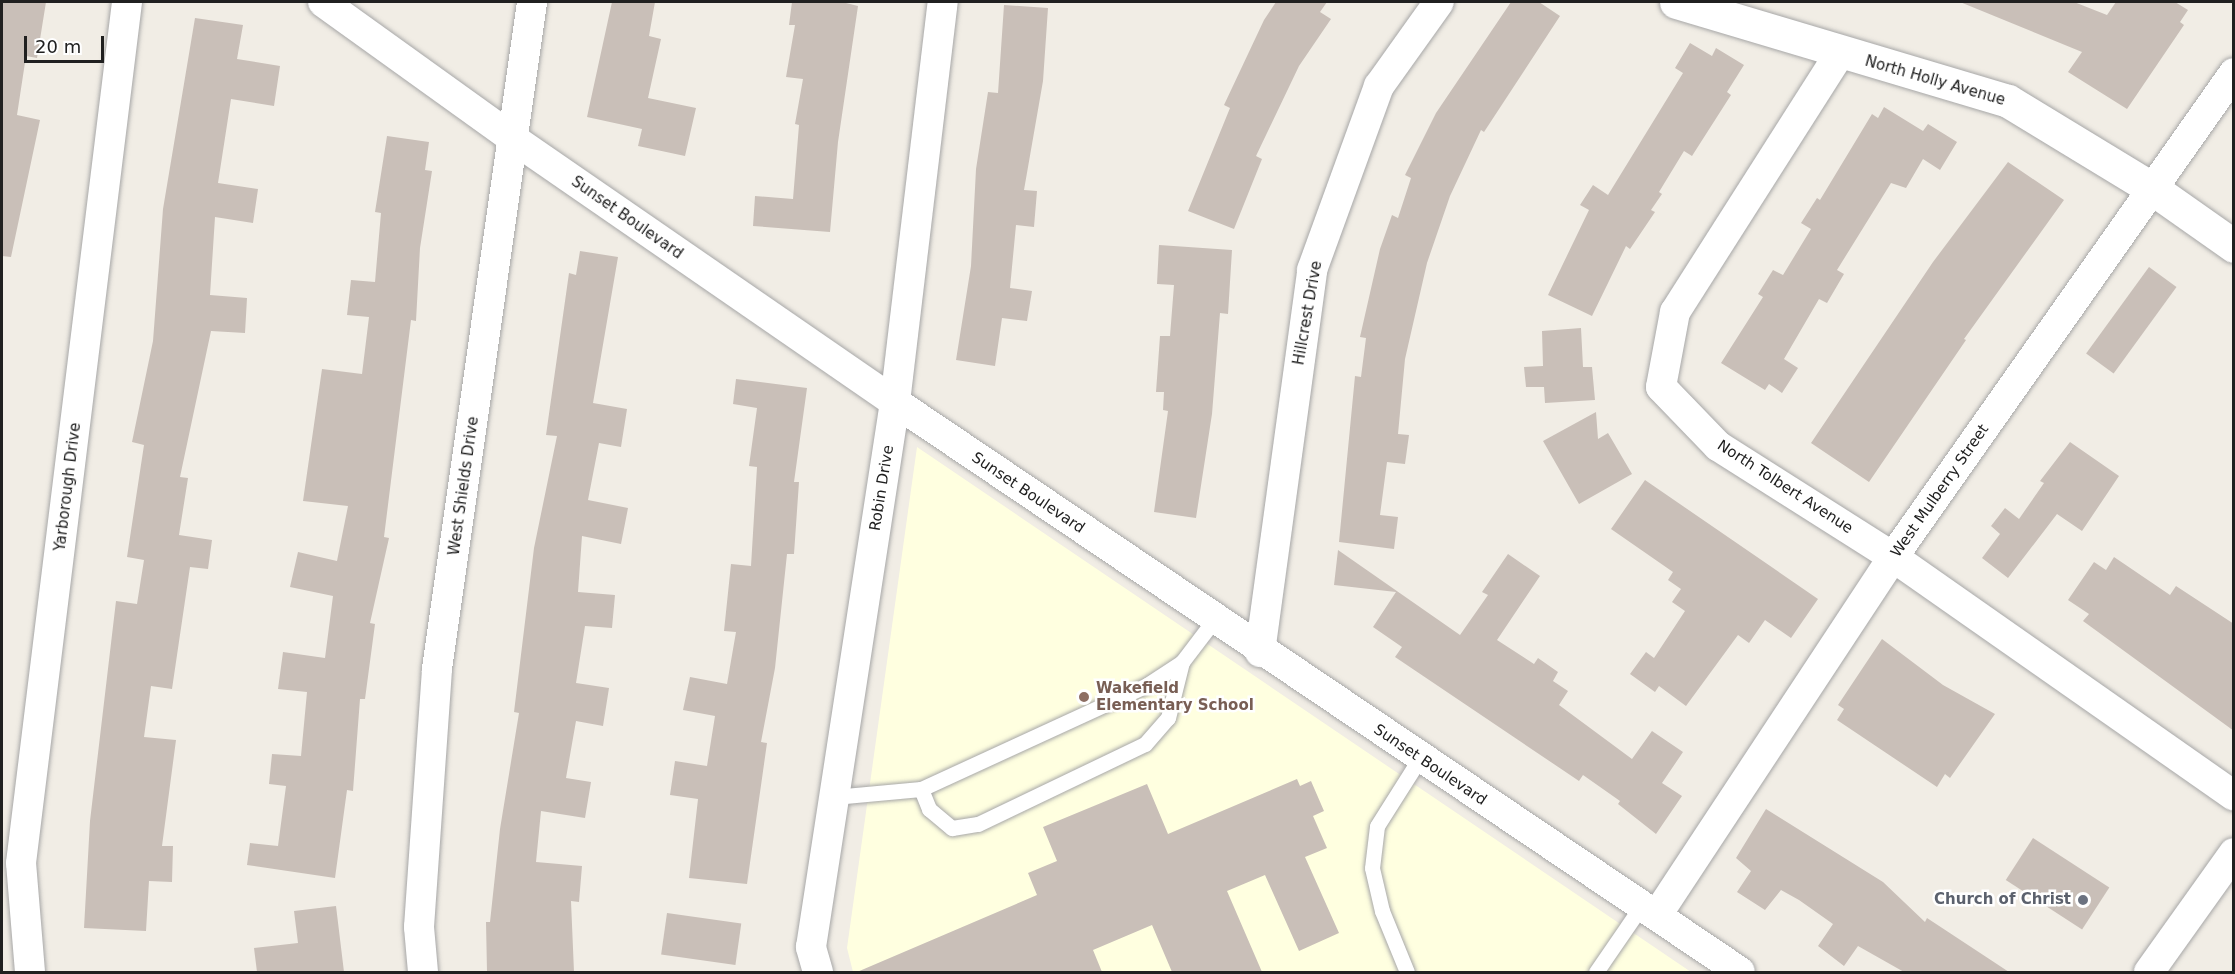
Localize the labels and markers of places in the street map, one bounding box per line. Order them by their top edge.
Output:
place label: Wakefield Elementary School [1096,679,1254,714]
marker: Wakefield Elementary School [1077,690,1091,704]
place label: Church of Christ [1934,891,2071,909]
marker: Church of Christ [2076,893,2090,907]

